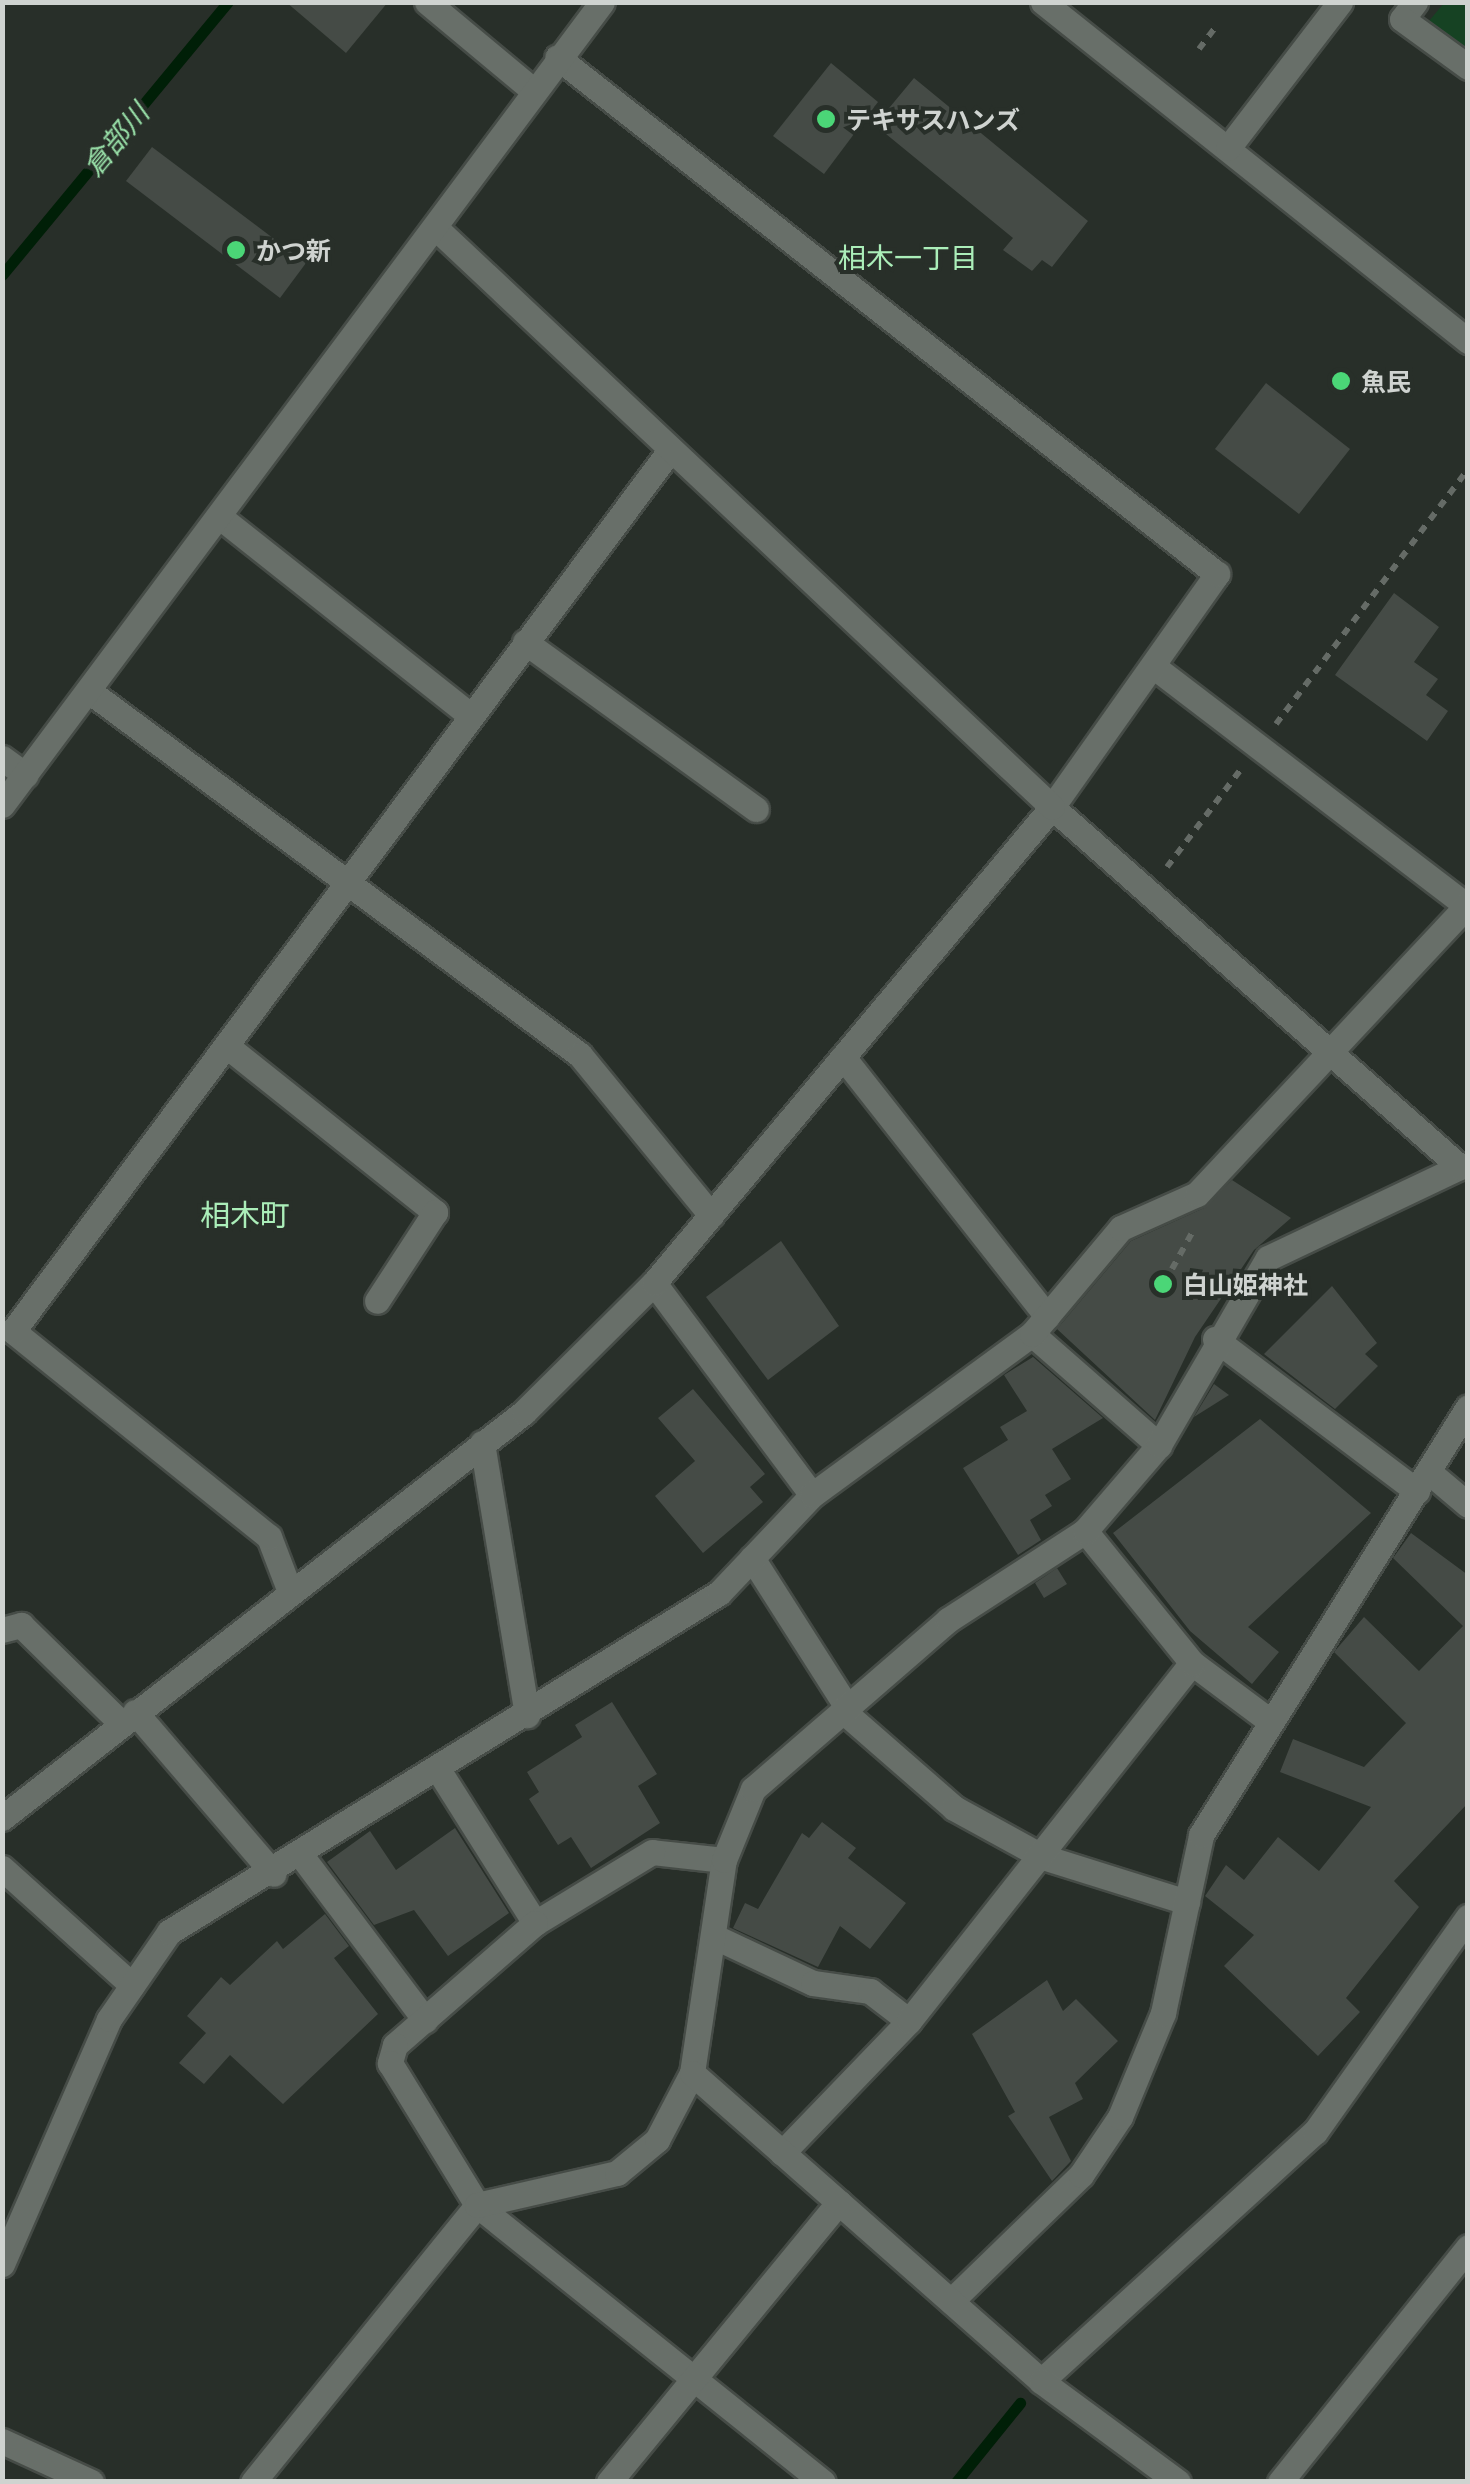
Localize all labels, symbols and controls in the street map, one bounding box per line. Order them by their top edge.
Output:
water label: 倉部川 [75,96,155,182]
place label: テキサスハンズ [846,104,1021,134]
marker: テキサスハンズ [815,108,837,130]
place label: かつ新 [256,235,331,265]
marker: かつ新 [225,239,247,261]
district label: 相木一丁目 [838,240,978,274]
place label: 魚民 [1361,366,1411,396]
marker: 魚民 [1330,370,1352,392]
district label: 相木町 [200,1196,290,1232]
place label: 白山姫神社 [1183,1269,1308,1299]
marker: 白山姫神社 [1152,1273,1174,1295]

